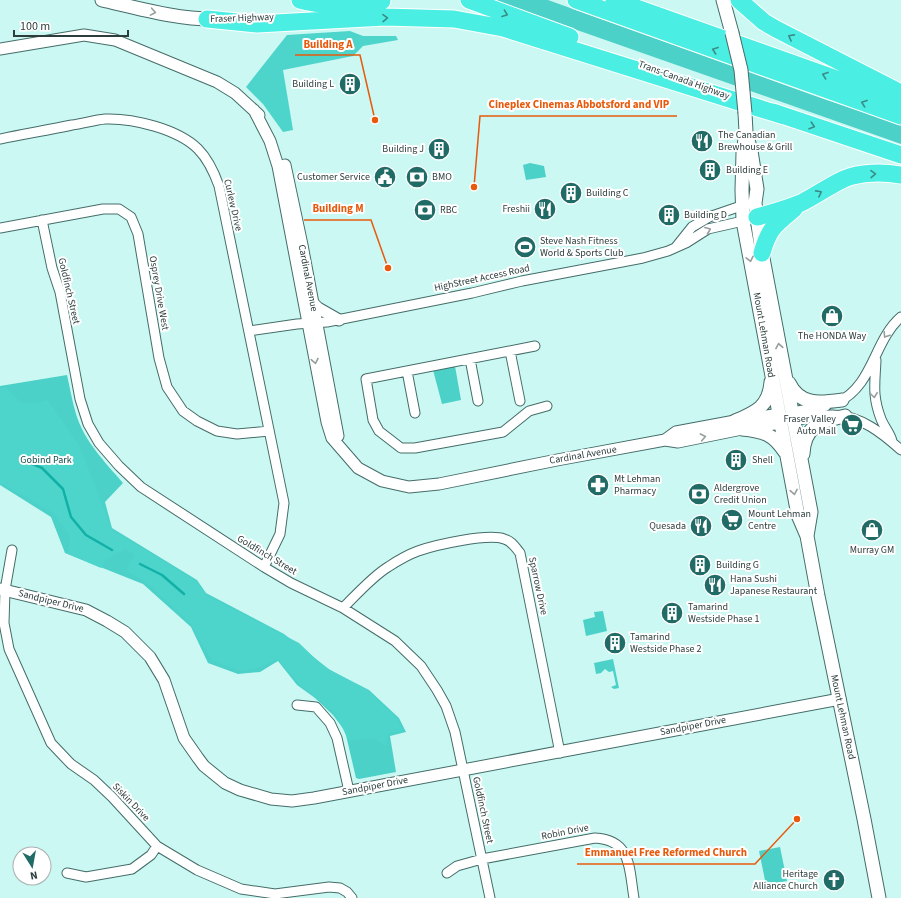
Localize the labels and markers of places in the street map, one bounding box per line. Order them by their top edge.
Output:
callout: Building A [295,32,360,55]
building icon: Building L [337,71,363,97]
place label: Building L [292,77,334,91]
callout: Cineplex Cinemas Abbotsford and VIP [480,93,677,116]
restaurant icon: The Canadian Brewhouse & Grill [689,128,715,154]
place label: The Canadian Brewhouse & Grill [718,128,793,154]
building icon: Building J [426,136,452,162]
place label: Building J [382,142,424,156]
building icon: Building E [697,157,723,183]
place label: Building E [726,163,768,177]
public building icon: Customer Service [372,164,398,190]
bank icon: BMO [404,164,430,190]
place label: Customer Service [297,170,370,184]
place label: BMO [432,170,452,184]
building icon: Building C [558,180,584,206]
place label: Building C [586,186,629,200]
restaurant icon: Freshii [532,196,558,222]
callout: Building M [304,197,371,220]
bank icon: RBC [412,197,438,223]
place label: Freshii [502,202,530,216]
building icon: Building D [656,202,682,228]
place label: RBC [440,203,458,217]
place label: Building D [684,208,727,222]
sports icon: Steve Nash Fitness World & Sports Club [512,234,538,260]
place label: Steve Nash Fitness World & Sports Club [540,234,624,260]
shop icon: The HONDA Way [819,303,845,329]
place label: The HONDA Way [798,329,866,343]
place label: Fraser Valley Auto Mall [784,412,836,438]
supermarket icon: Fraser Valley Auto Mall [839,412,865,438]
building icon: Shell [723,447,749,473]
place label: Shell [752,453,773,467]
pharmacy icon: Mt Lehman Pharmacy [585,472,611,498]
place label: Mt Lehman Pharmacy [614,472,661,498]
bank icon: Aldergrove Credit Union [686,481,712,507]
place label: Aldergrove Credit Union [714,481,767,507]
supermarket icon: Mount Lehman Centre [719,507,745,533]
place label: Mount Lehman Centre [748,507,811,533]
restaurant icon: Quesada [688,513,714,539]
shop icon: Murray GM [859,517,885,543]
place label: Quesada [649,519,686,533]
place label: Murray GM [850,543,894,557]
building icon: Building G [687,552,713,578]
place label: Building G [716,558,759,572]
restaurant icon: Hana Sushi Japanese Restaurant [702,572,728,598]
place label: Hana Sushi Japanese Restaurant [730,572,818,598]
building icon: Tamarind Westside Phase 1 [659,600,685,626]
place label: Tamarind Westside Phase 1 [688,600,760,626]
building icon: Tamarind Westside Phase 2 [602,630,628,656]
place label: Tamarind Westside Phase 2 [630,630,702,656]
callout: Emmanuel Free Reformed Church [577,841,755,864]
place label: Heritage Alliance Church [753,867,818,893]
church icon: Heritage Alliance Church [821,867,847,893]

